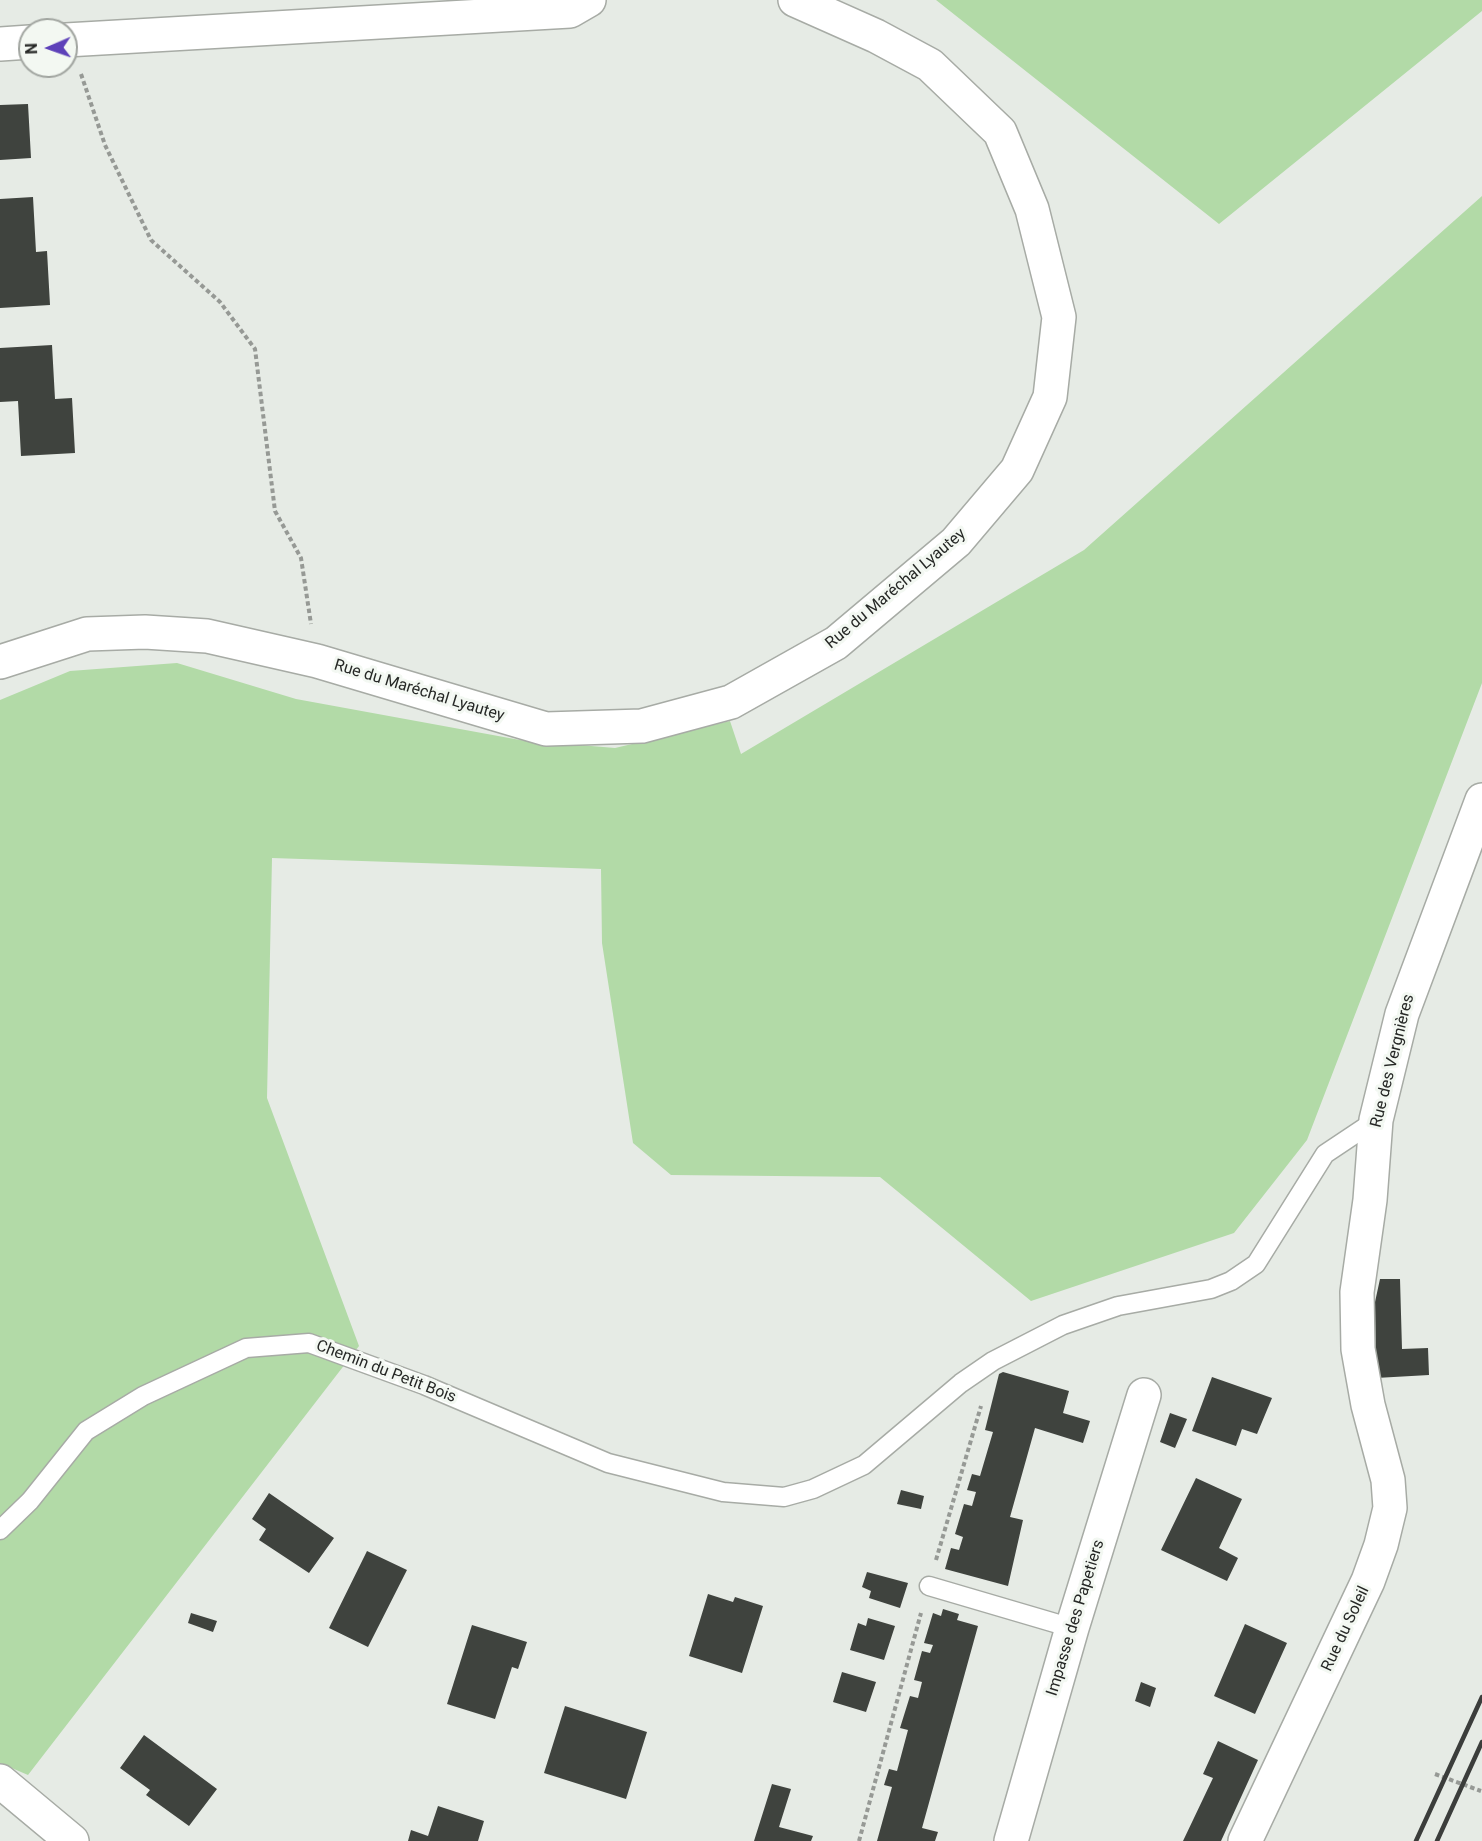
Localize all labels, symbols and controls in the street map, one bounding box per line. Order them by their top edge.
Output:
north arrow [18,18,78,78]
text: N [22,43,41,55]
street label: Rue du Maréchal Lyautey [822,525,970,653]
street label: Rue du Maréchal Lyautey [332,656,506,726]
street label: Rue des Vergnières [1367,992,1419,1130]
street label: Chemin du Petit Bois [313,1336,459,1408]
street label: Impasse des Papetiers [1043,1538,1109,1698]
street label: Rue du Soleil [1318,1583,1374,1675]

